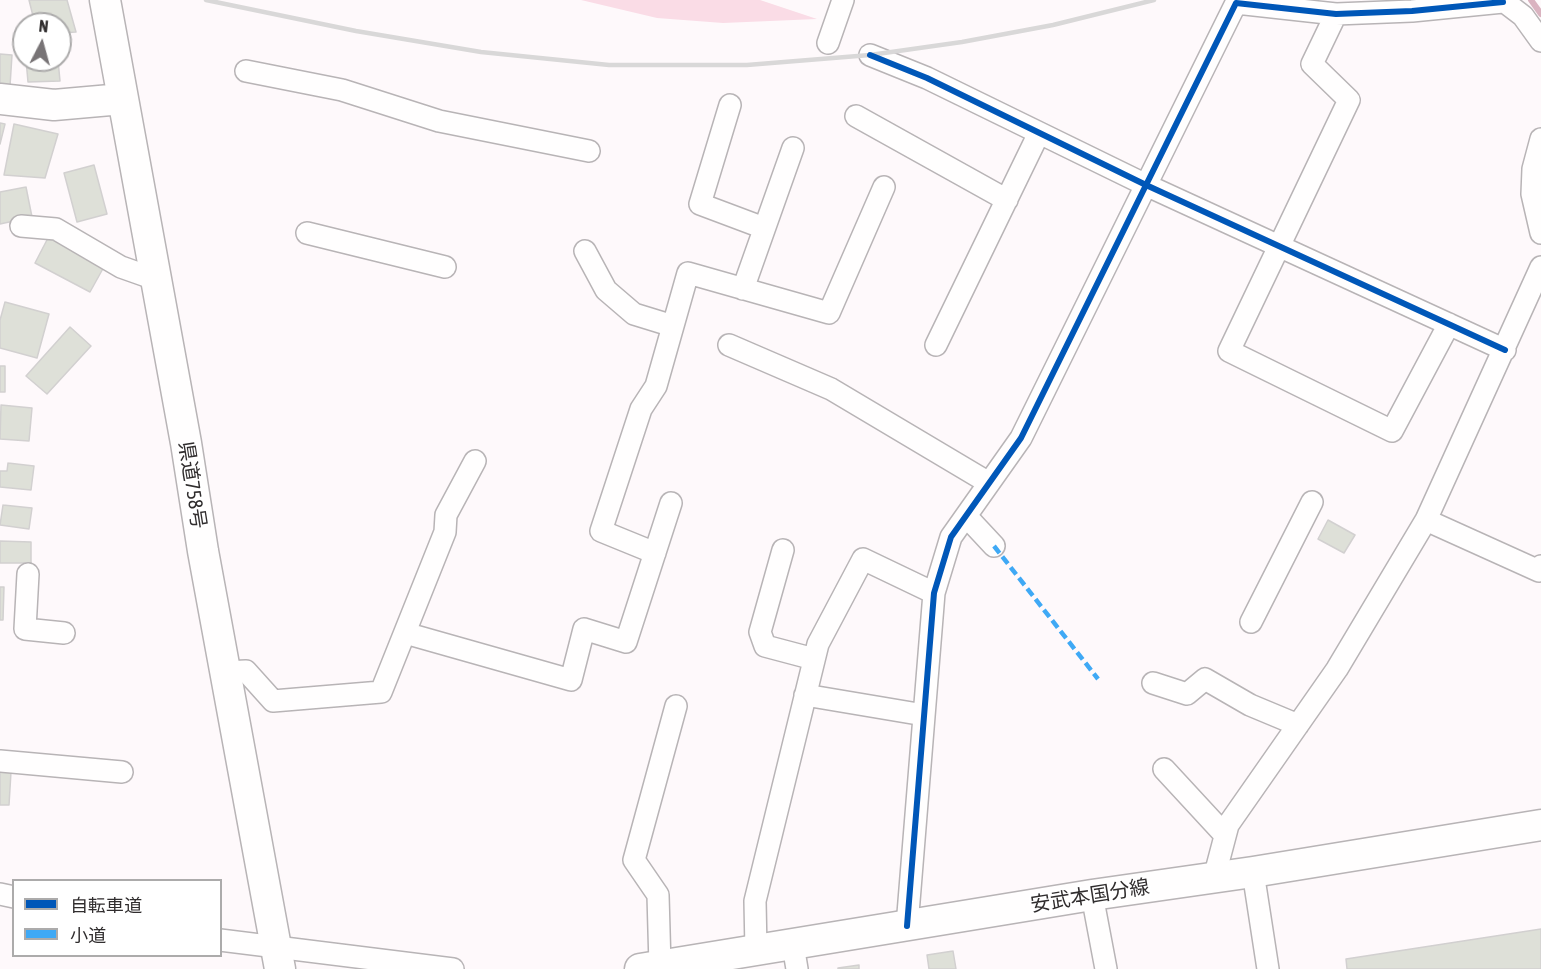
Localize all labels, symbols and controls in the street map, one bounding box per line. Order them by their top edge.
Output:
north arrow [12,12,72,72]
text: N [38,17,49,36]
street label: 県道758号 [173,440,211,530]
street label: 安武本国分線 [1029,875,1151,917]
legend [12,879,222,957]
text: 自転車道 [70,895,142,916]
text: 小道 [70,925,106,946]

